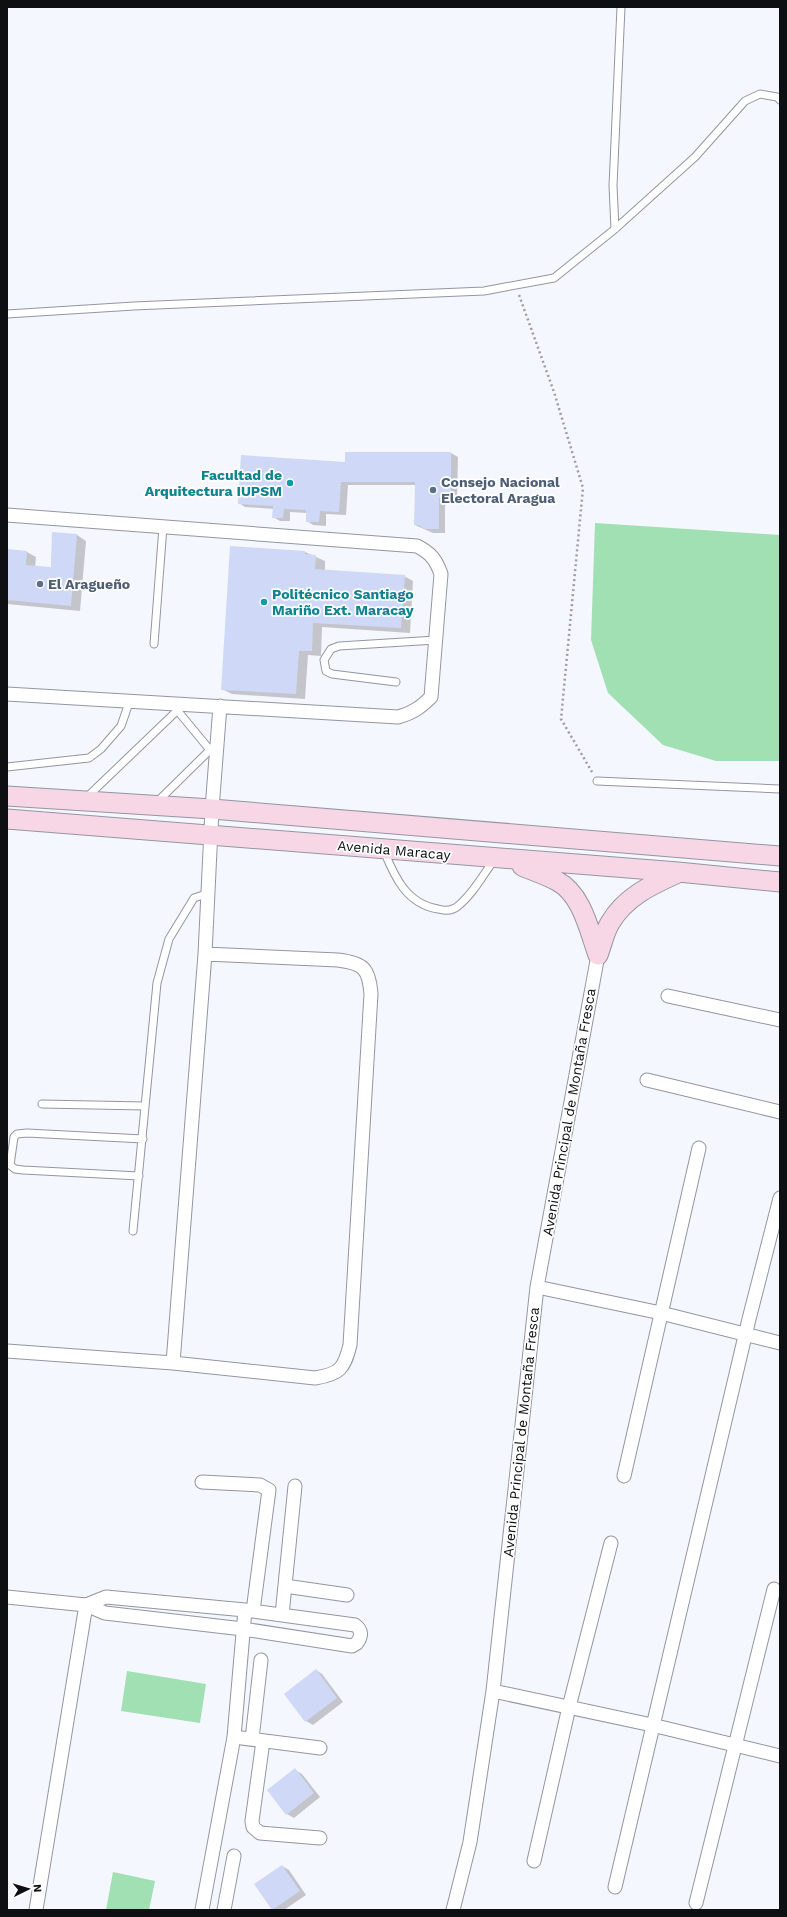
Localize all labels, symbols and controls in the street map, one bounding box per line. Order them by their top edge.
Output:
place label: Facultad de Arquitectura IUPSM [145,467,282,499]
place label: Consejo Nacional Electoral Aragua [441,474,560,506]
marker: Facultad de Arquitectura IUPSM [285,478,295,488]
marker: Consejo Nacional Electoral Aragua [428,485,438,495]
place label: El Aragueño [48,576,130,592]
marker: El Aragueño [35,579,45,589]
place label: Politécnico Santiago Mariño Ext. Maracay [272,586,414,618]
marker: Politécnico Santiago Mariño Ext. Maracay [259,597,269,607]
street label: Avenida Maracay [337,837,452,863]
street label: Avenida Principal de Montaña Fresca [539,987,599,1237]
street label: Avenida Principal de Montaña Fresca [500,1306,542,1558]
north arrow [8,1869,48,1909]
text: N [31,1884,44,1893]

